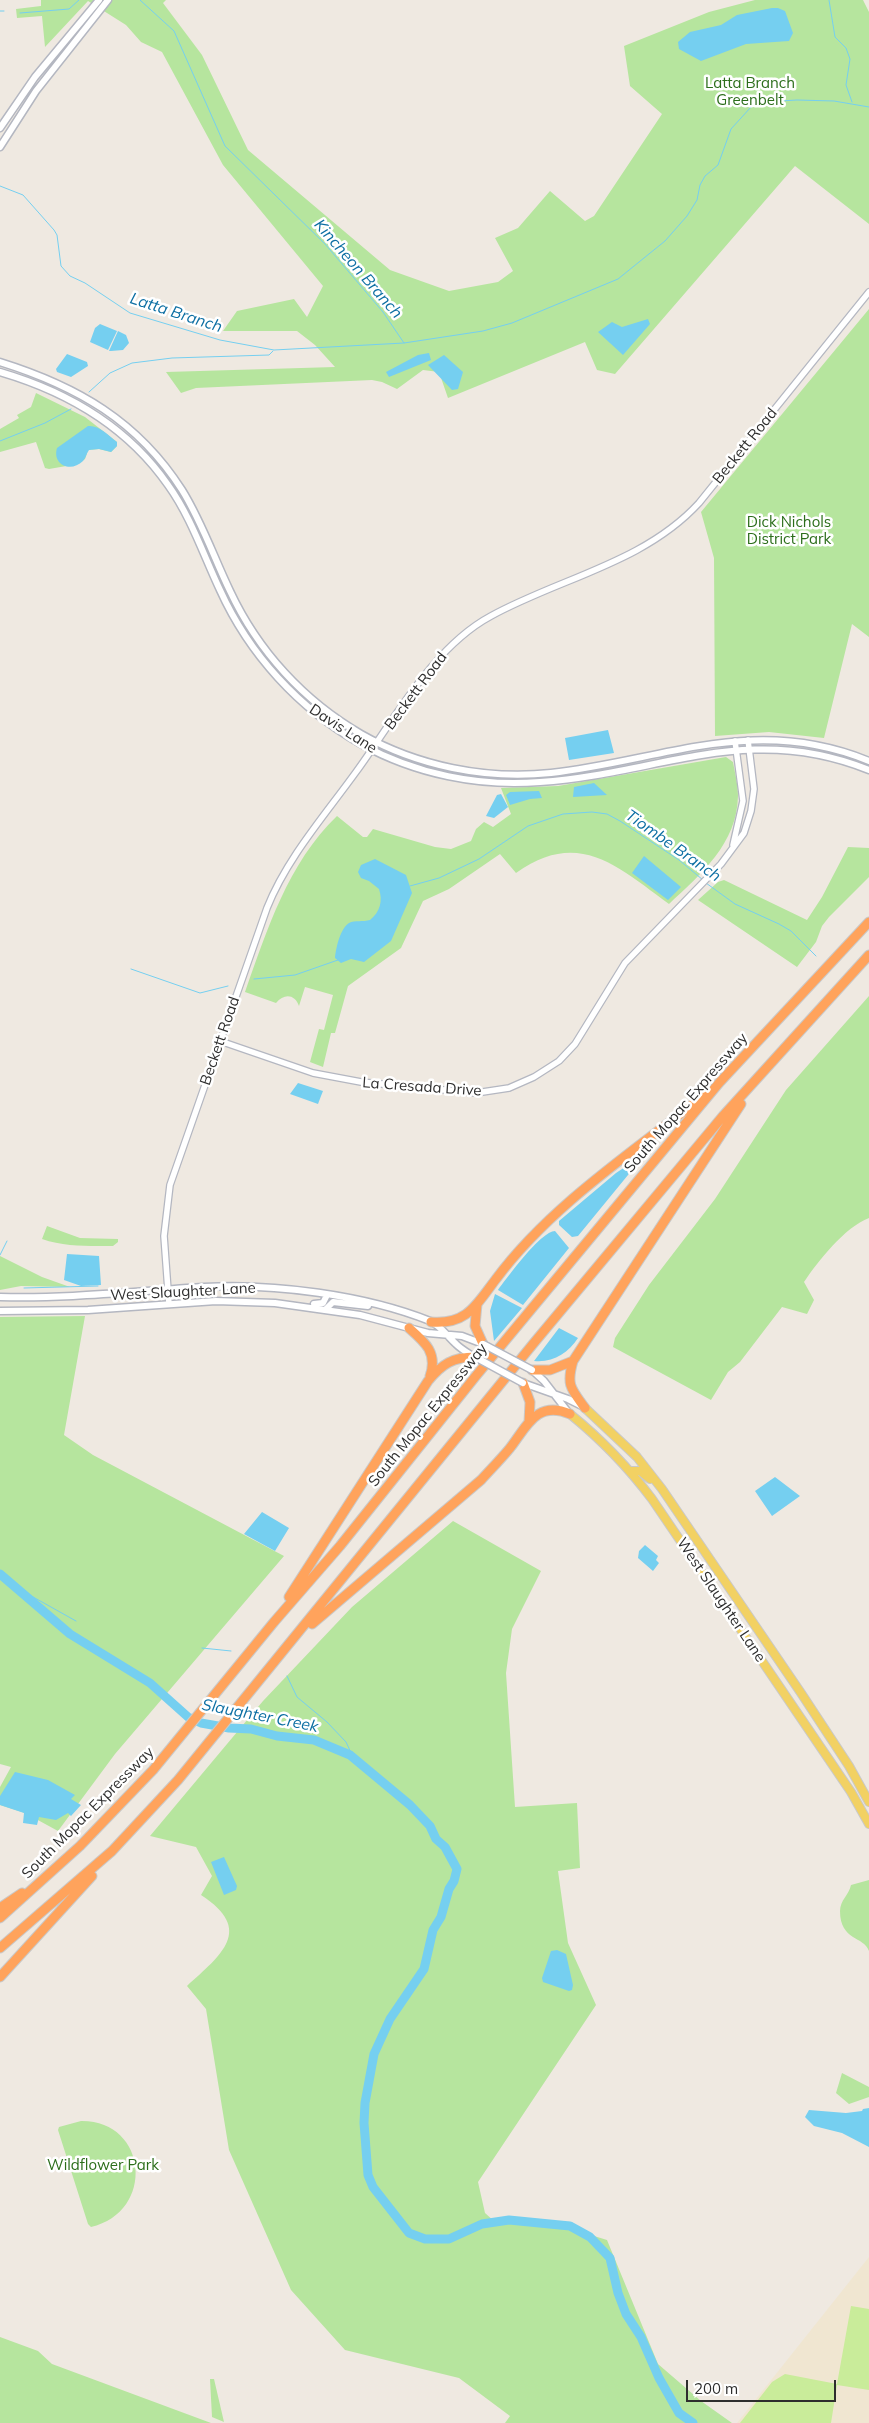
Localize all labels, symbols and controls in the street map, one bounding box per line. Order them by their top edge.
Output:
park label: Latta Branch Greenbelt [705,74,795,109]
water label: Kincheon Branch [310,216,406,322]
water label: Latta Branch [127,289,225,337]
street label: Beckett Road [709,404,781,488]
park label: Dick Nichols District Park [747,513,831,548]
street label: Beckett Road [381,649,451,733]
street label: Davis Lane [306,700,380,758]
water label: Tiombe Branch [622,806,724,886]
street label: Beckett Road [196,994,244,1088]
street label: South Mopac Expressway [620,1029,752,1177]
street label: La Cresada Drive [362,1074,482,1100]
street label: West Slaughter Lane [110,1279,256,1305]
street label: South Mopac Expressway [365,1340,491,1490]
street label: West Slaughter Lane [673,1535,769,1665]
water label: Slaughter Creek [200,1695,320,1737]
street label: South Mopac Expressway [18,1743,158,1883]
park label: Wildflower Park [47,2156,159,2174]
scale bar [689,2370,839,2402]
text: 200 m [694,2379,738,2398]

